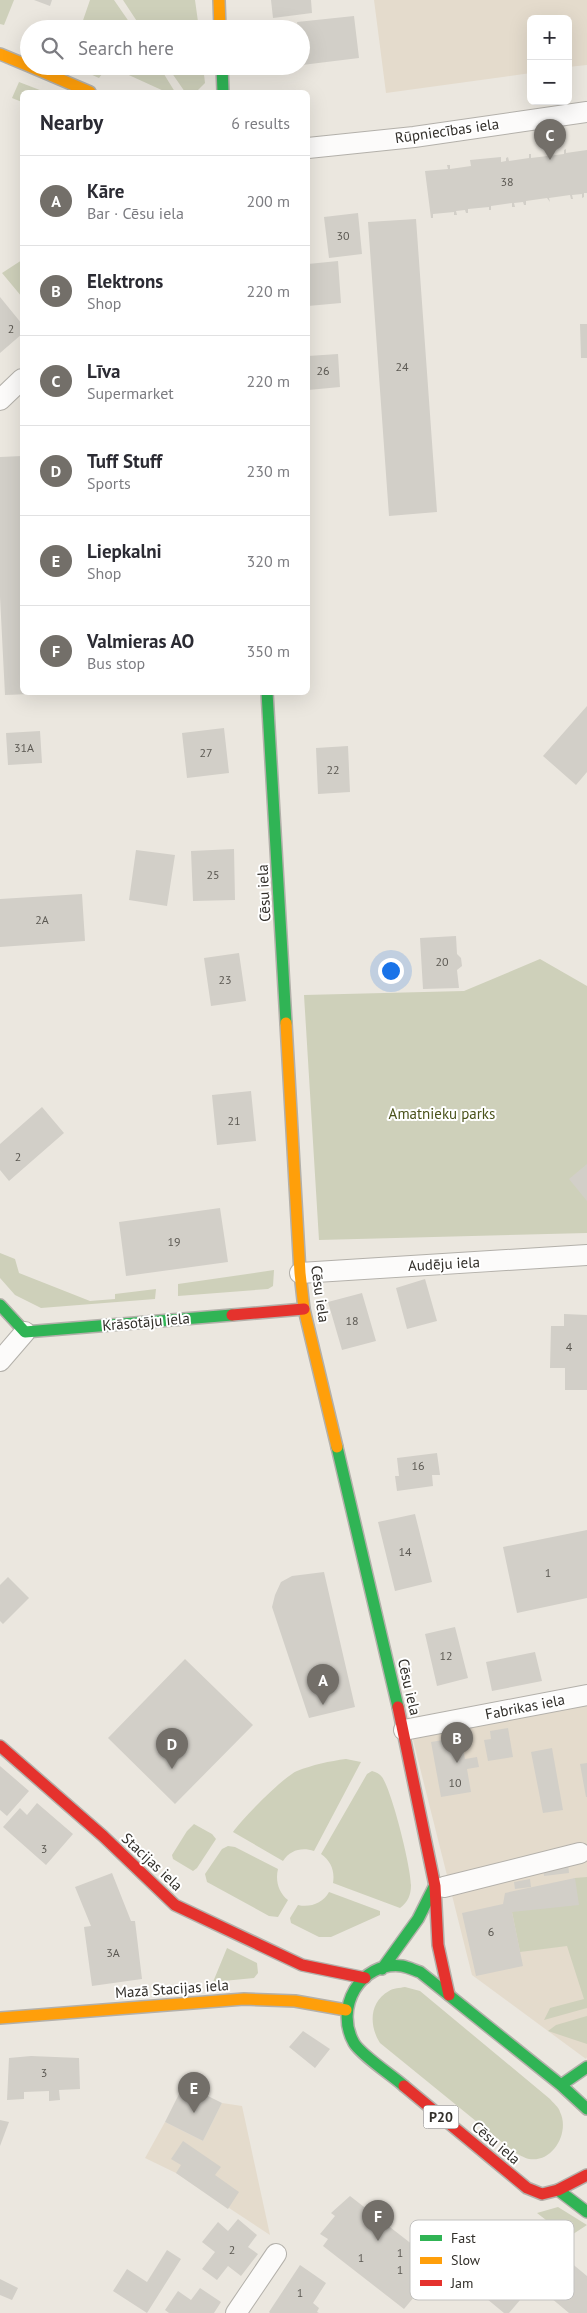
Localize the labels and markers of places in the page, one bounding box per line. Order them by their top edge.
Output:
pin: C [534,119,566,160]
pin: A [307,1664,339,1705]
pin: B [441,1722,473,1763]
pin: D [156,1728,188,1769]
pin: E [178,2072,210,2113]
pin: F [362,2200,394,2241]

